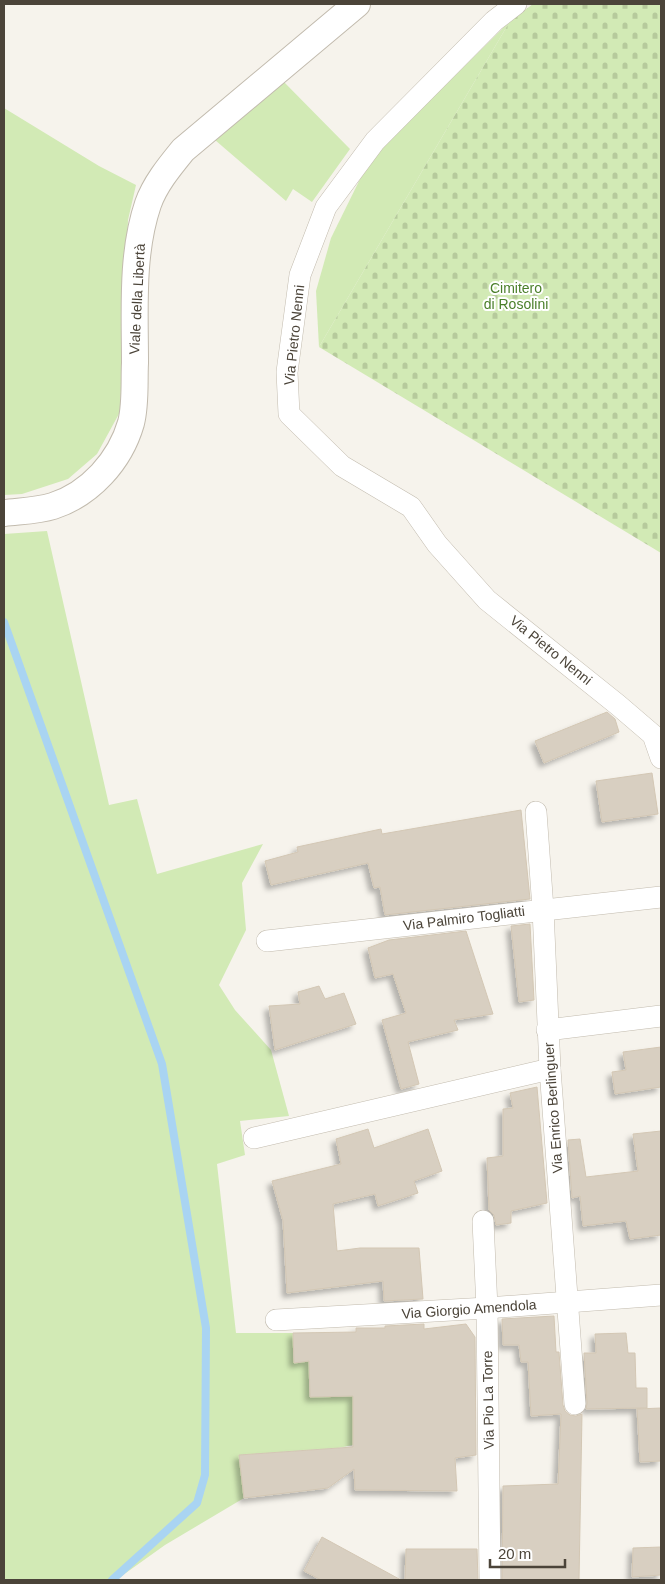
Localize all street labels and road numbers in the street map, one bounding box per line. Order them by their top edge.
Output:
street label: Viale della Libertà [126,243,148,355]
street label: Via Pietro Nenni [281,284,307,386]
street label: Via Pietro Nenni [507,612,595,688]
street label: Via Palmiro Togliatti [402,903,526,933]
street label: Via Enrico Berlinguer [540,1042,566,1174]
street label: Via Giorgio Amendola [401,1296,537,1322]
street label: Via Pio La Torre [479,1350,497,1450]

